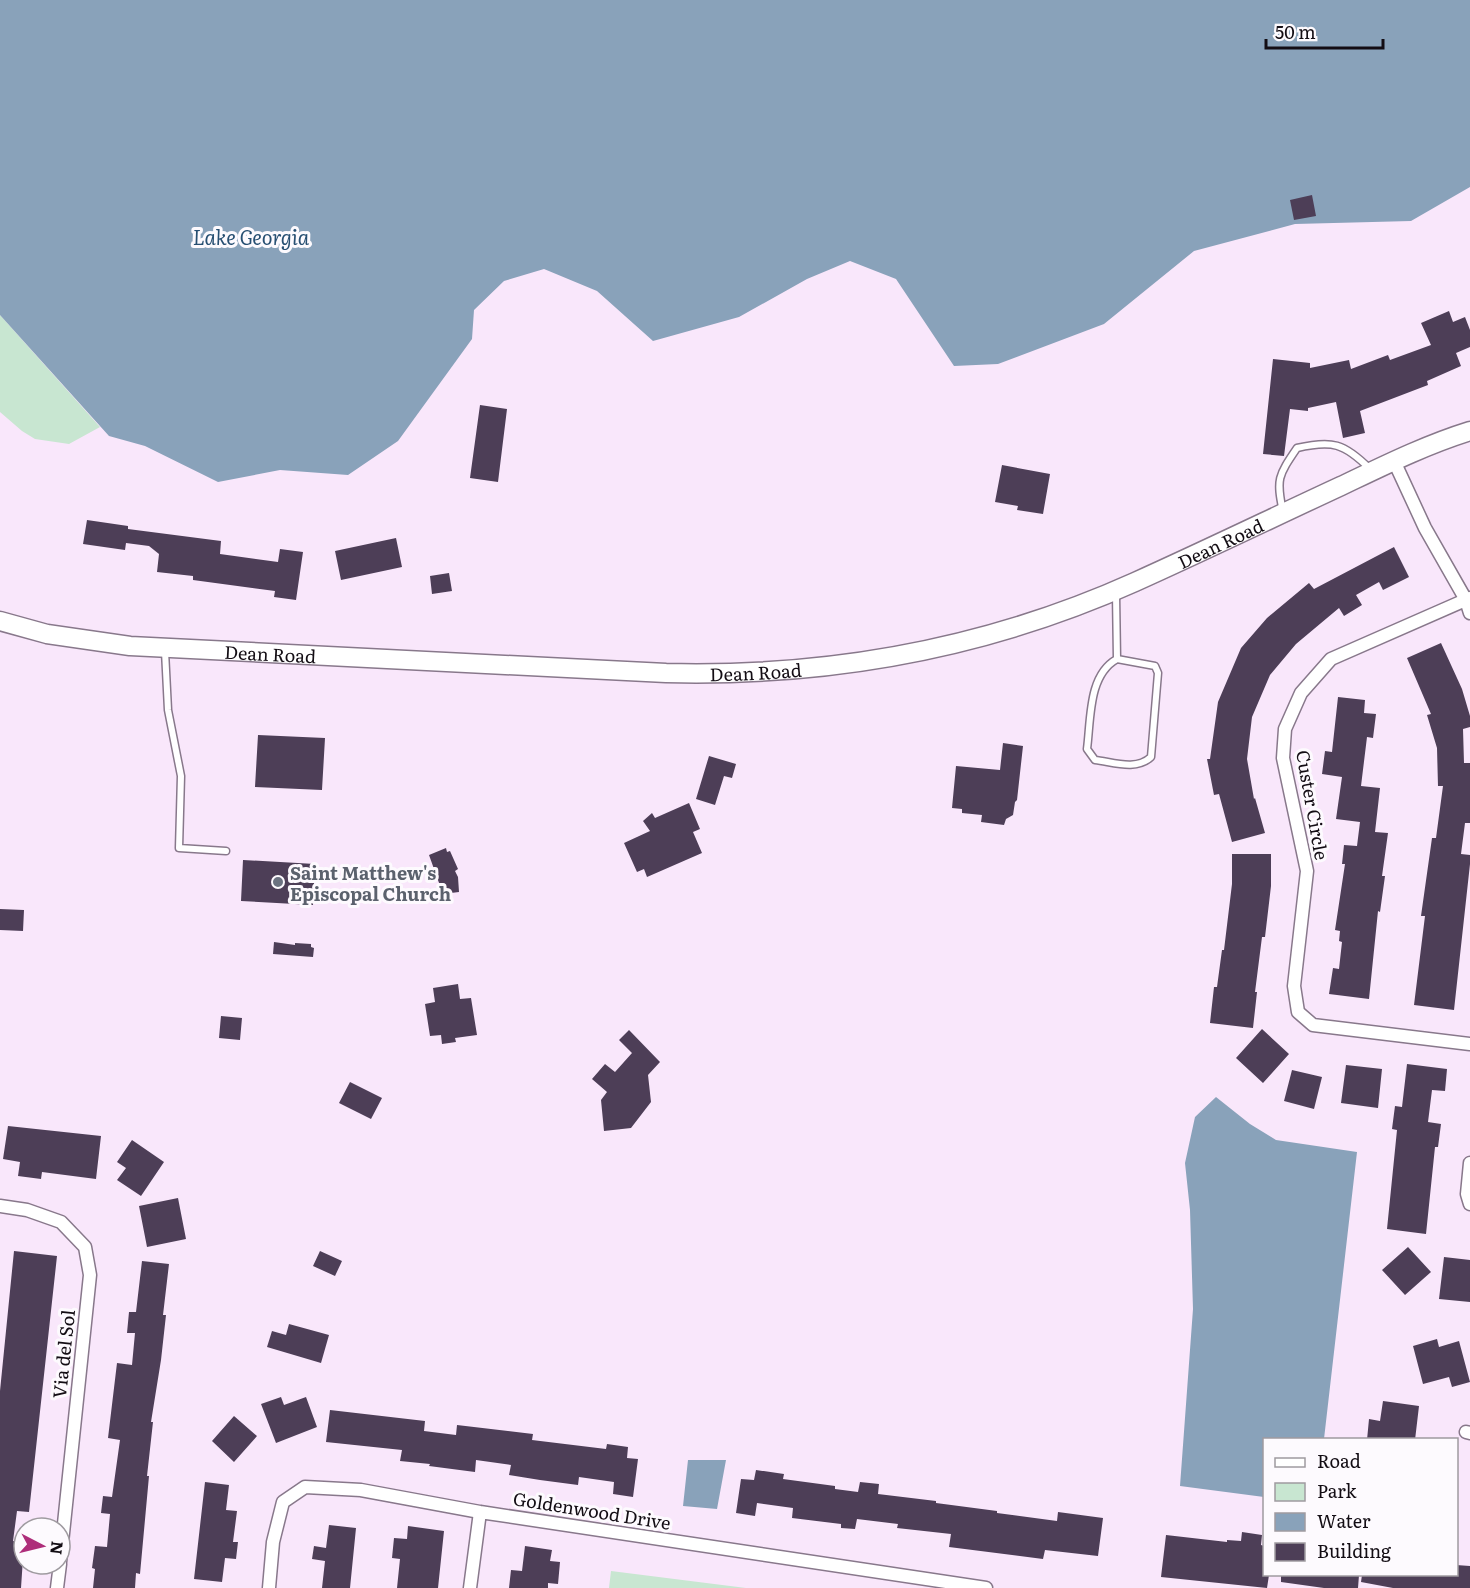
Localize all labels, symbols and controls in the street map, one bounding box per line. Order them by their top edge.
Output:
scale bar [1266,12,1383,50]
text: 50 m [1275,18,1316,45]
water label: Lake Georgia [193,221,310,251]
street label: Dean Road [1173,511,1268,574]
street label: Dean Road [224,637,317,669]
street label: Dean Road [710,655,803,687]
street label: Custer Circle [1290,748,1336,862]
place label: Saint Matthew's Episcopal Church [290,859,451,907]
marker: Saint Matthew's Episcopal Church [271,875,285,889]
street label: Via del Sol [45,1308,81,1400]
legend [1263,1438,1458,1576]
text: Road [1317,1447,1361,1474]
text: Park [1317,1477,1358,1504]
street label: Goldenwood Drive [511,1484,673,1536]
text: Water [1317,1507,1371,1534]
north arrow [12,1516,72,1576]
text: Building [1317,1537,1392,1564]
text: N [45,1540,71,1556]

